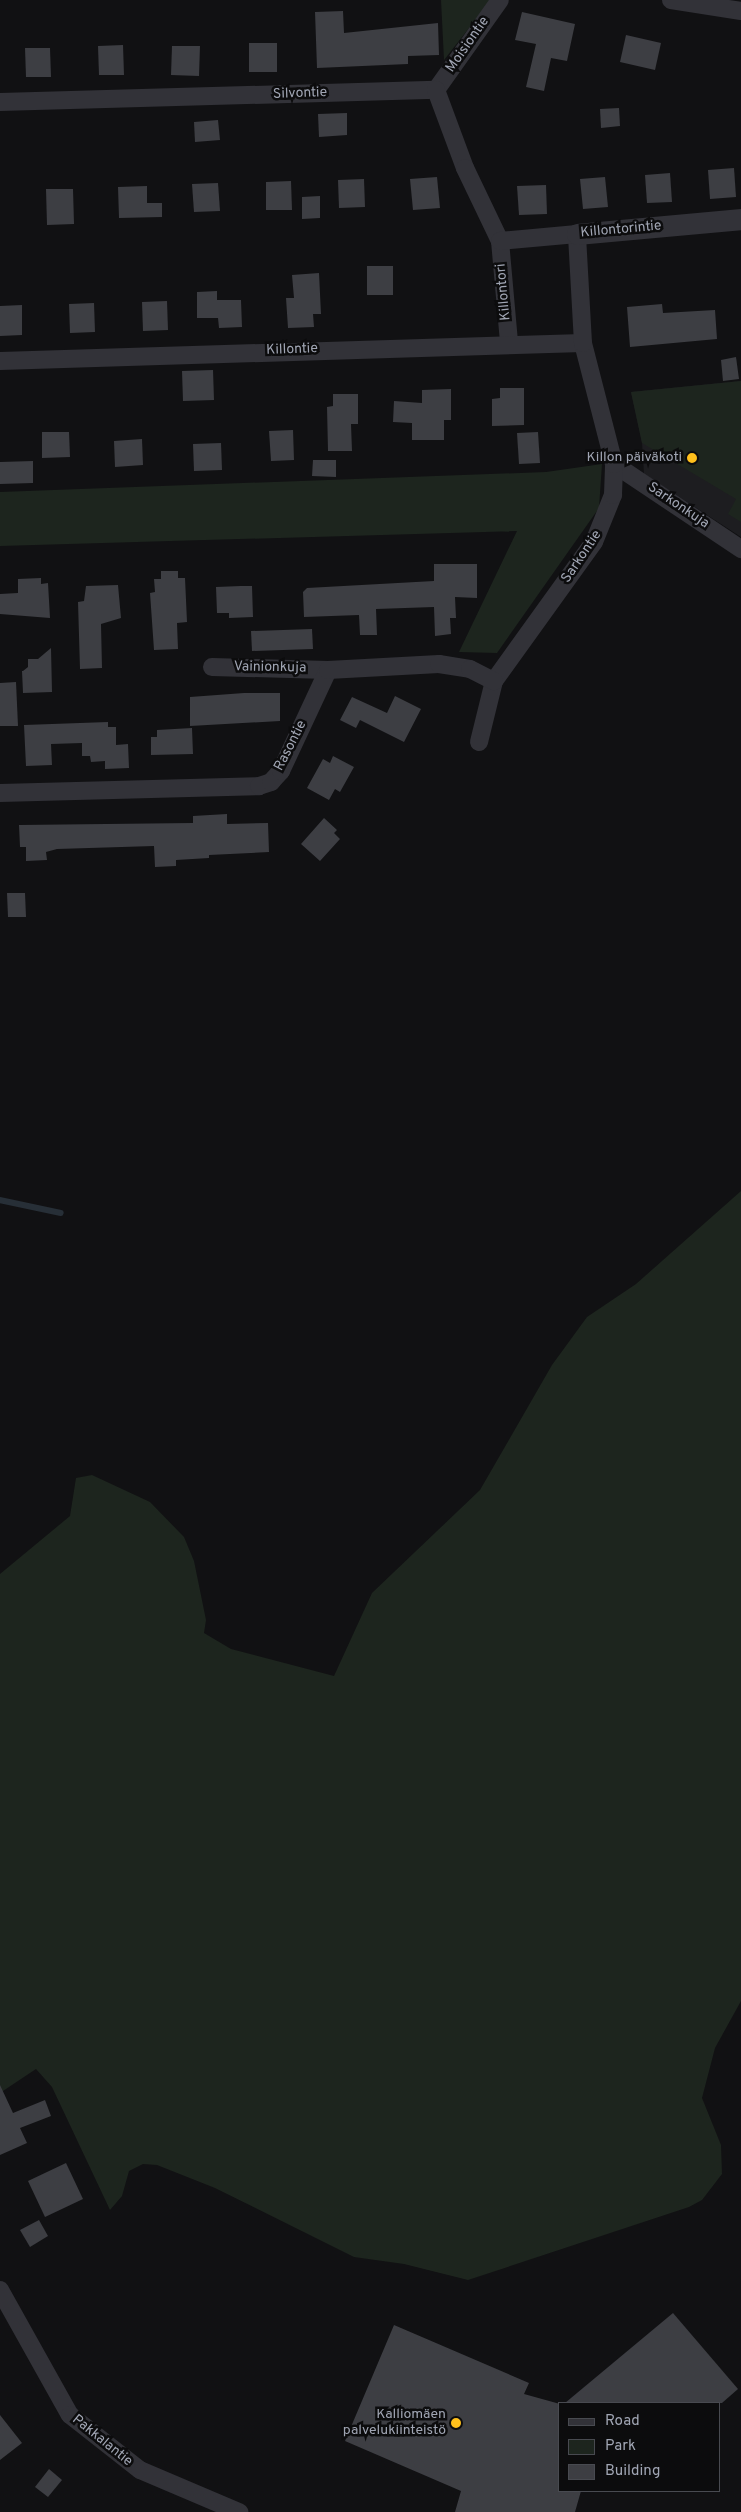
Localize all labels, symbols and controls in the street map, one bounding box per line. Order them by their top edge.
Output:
street label: Moisiontie [443,14,493,76]
street label: Silvontie [273,85,327,103]
street label: Killontorintie [580,218,662,242]
street label: Killontori [493,263,515,321]
street label: Killontie [266,341,318,359]
place label: Killon päiväkoti [587,450,682,466]
marker: Killon päiväkoti [686,452,698,464]
street label: Sarkonkuja [644,479,712,533]
street label: Sarkontie [558,527,606,587]
street label: Vainionkuja [234,659,306,677]
street label: Rasontie [271,718,311,774]
legend [558,2402,721,2492]
place label: Kalliomäen palvelukiinteistö [343,2407,446,2440]
street label: Pakkalantie [68,2412,136,2470]
text: Road [605,2412,640,2431]
marker: Kalliomäen palvelukiinteistö [450,2417,462,2429]
text: Park [605,2437,636,2456]
text: Building [605,2462,660,2481]

